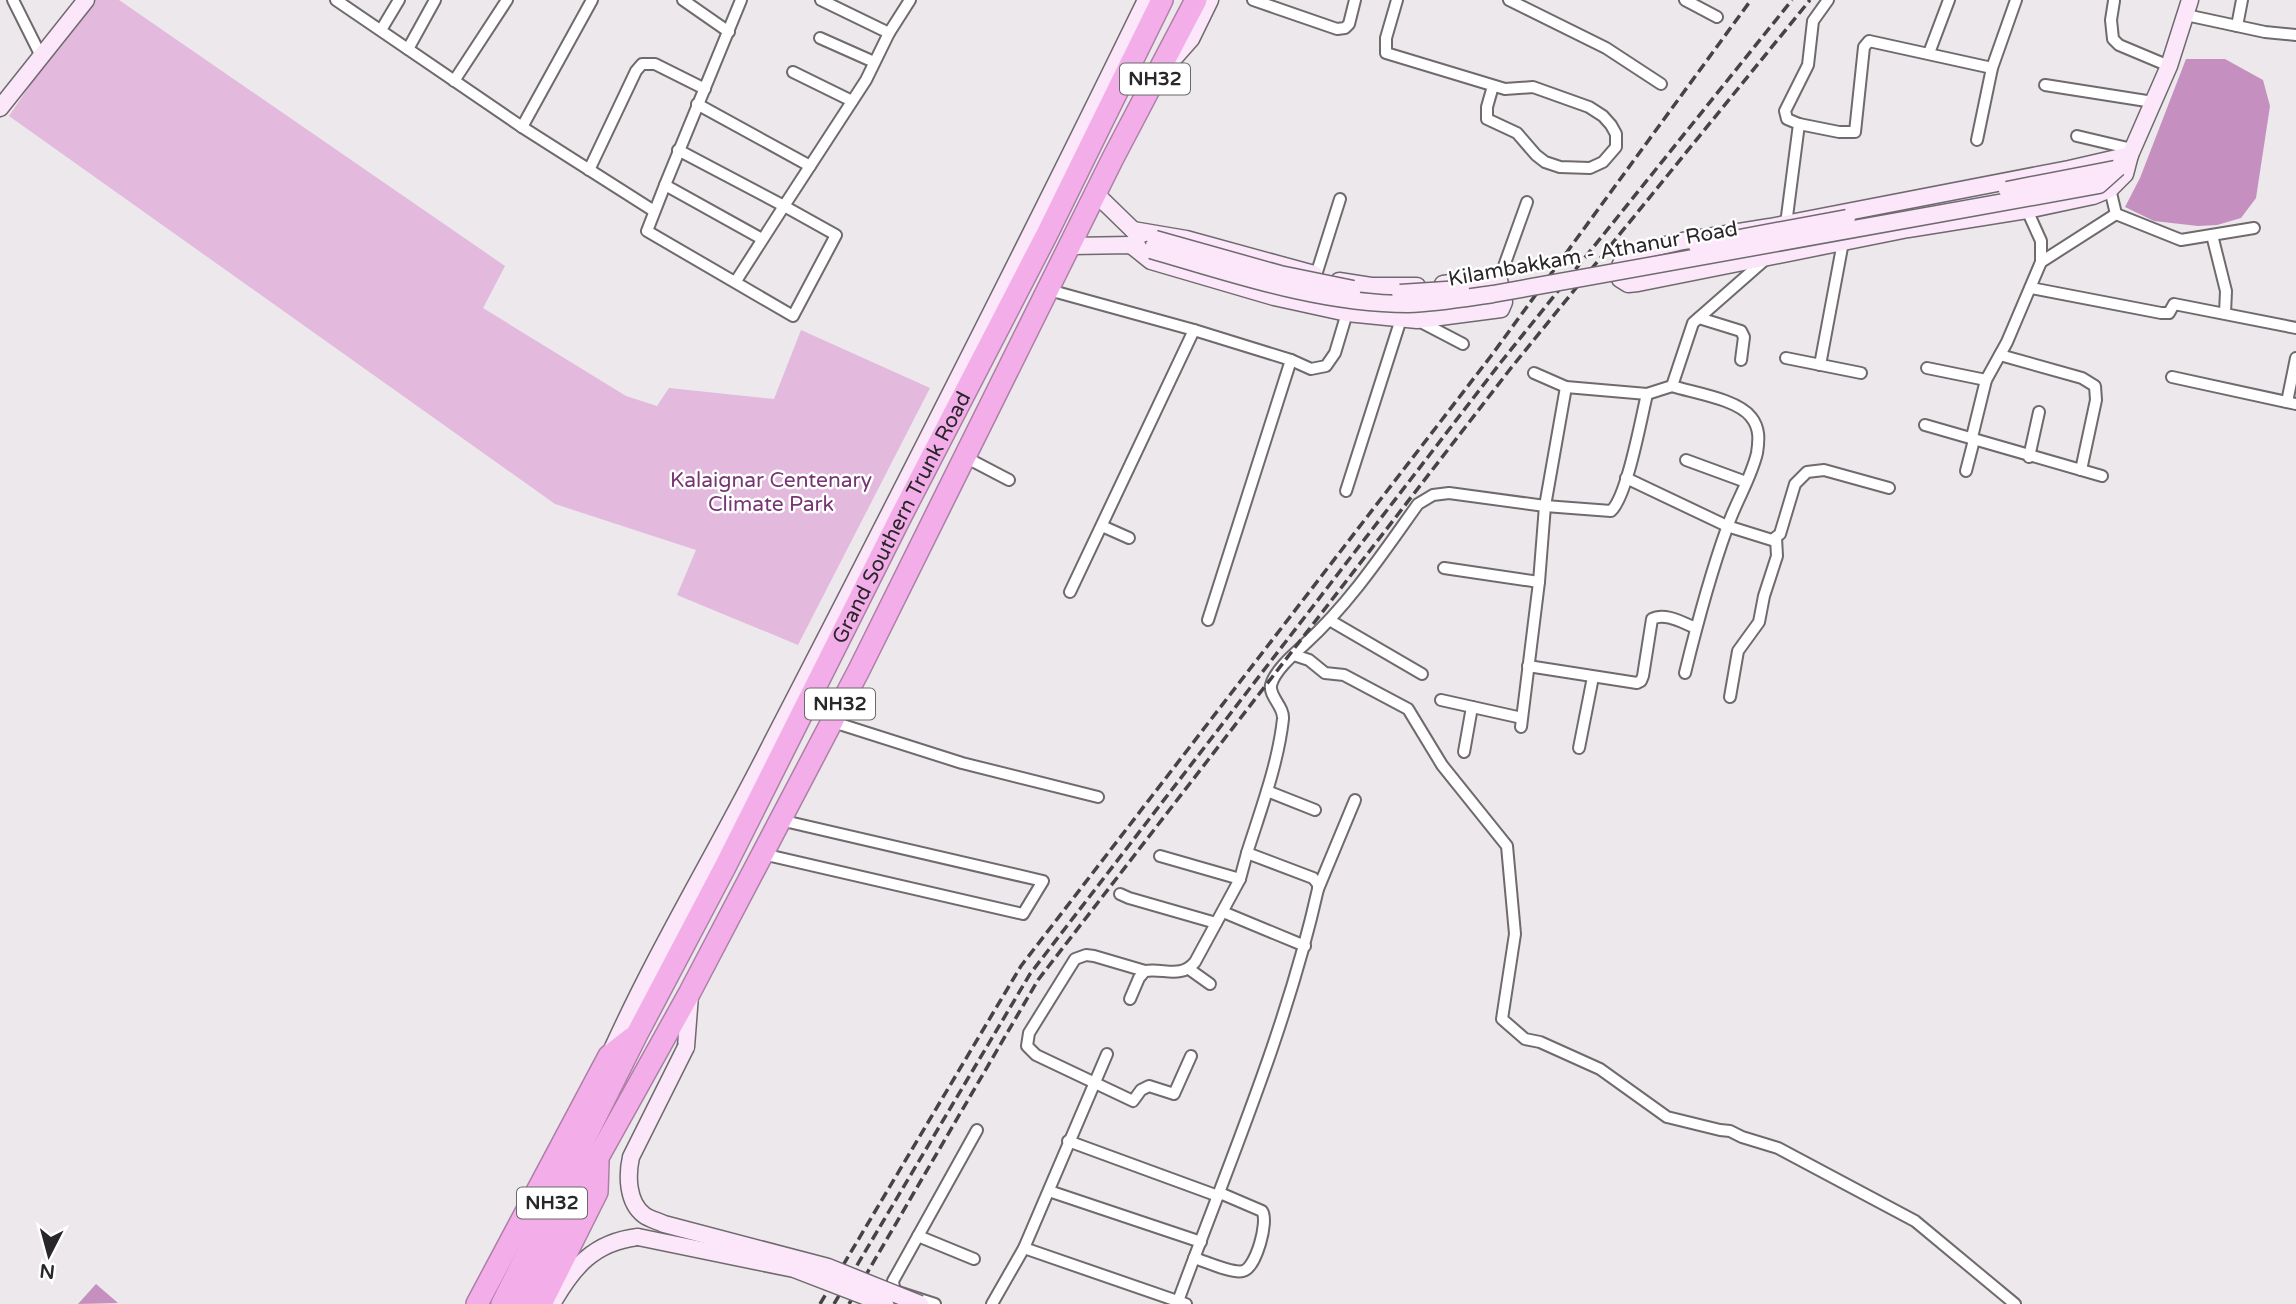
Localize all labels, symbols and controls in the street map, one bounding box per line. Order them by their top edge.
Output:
road number: NH32 [1120,64,1190,94]
street label: Kilambakkam - Athanur Road [1446,216,1740,292]
street label: Grand Southern Trunk Road [827,387,976,648]
park label: Kalaignar Centenary Climate Park [670,468,872,517]
road number: NH32 [805,688,875,720]
road number: NH32 [517,1188,587,1218]
north arrow [14,1220,84,1290]
text: N [39,1259,56,1283]

